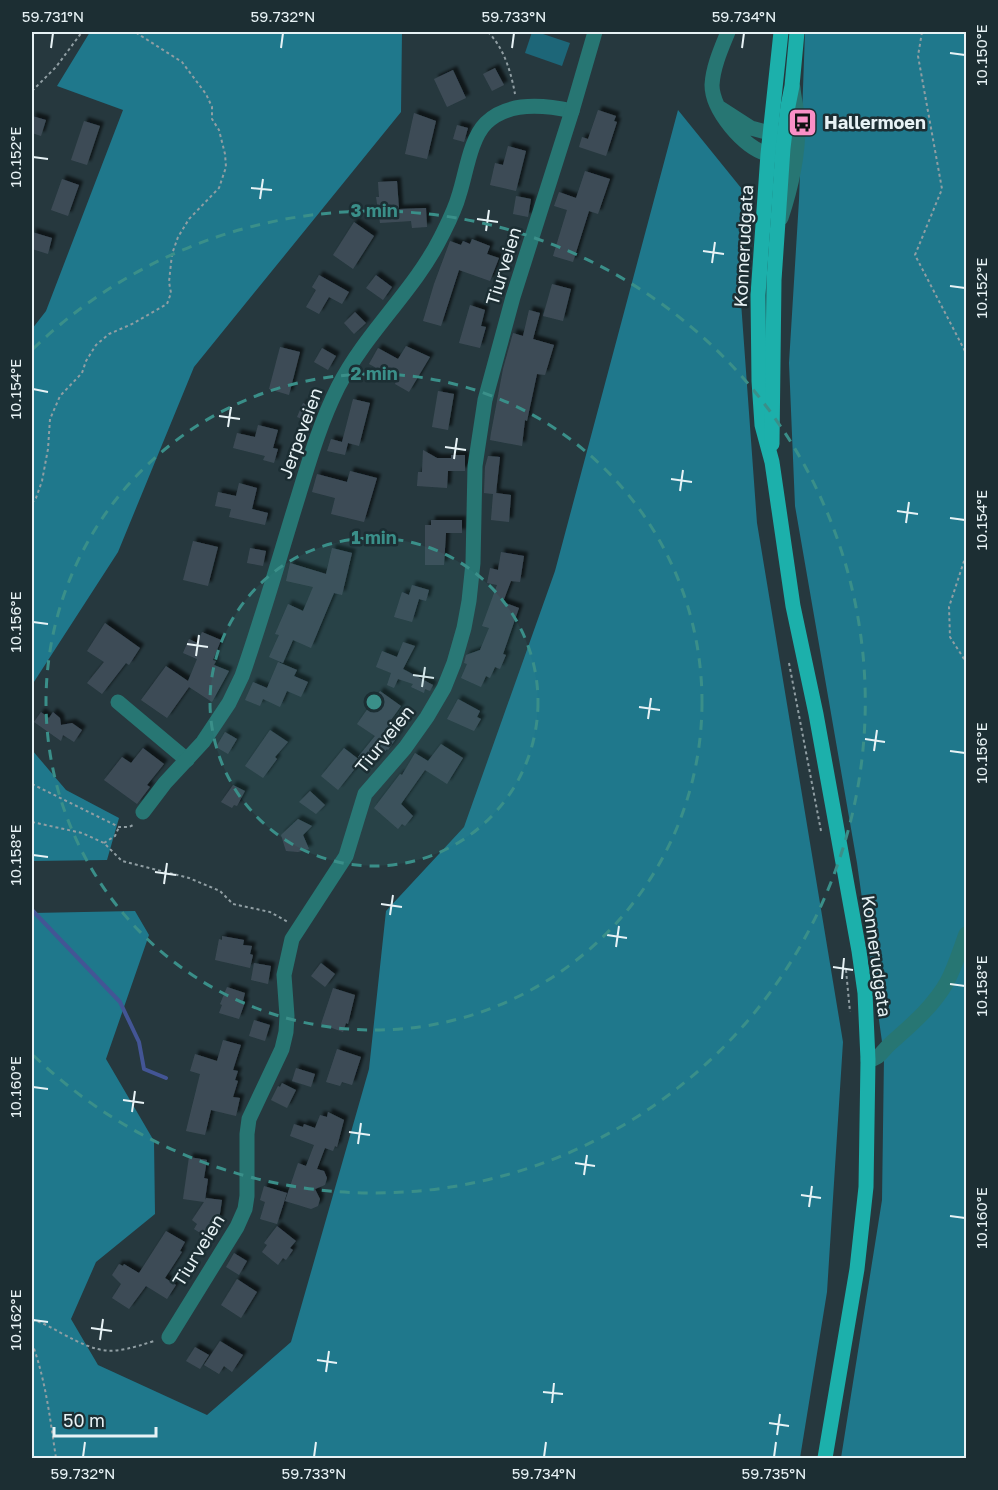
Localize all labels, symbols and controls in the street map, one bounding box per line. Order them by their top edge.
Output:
text: 59.731°N [22,7,84,25]
text: 59.732°N [251,7,315,25]
text: 59.733°N [481,7,547,25]
text: 59.734°N [712,7,776,25]
text: 10.150°E [972,24,990,86]
bus stop icon: Hallermoen [787,106,819,138]
place label: Hallermoen [824,111,926,133]
text: 10.152°E [6,127,24,187]
street label: Konnerudgata [729,184,757,308]
text: 3 min [350,199,398,221]
street label: Tiurveien [481,224,525,308]
text: 10.152°E [972,258,990,318]
text: 10.154°E [6,359,24,419]
text: 2 min [350,362,398,384]
street label: Jerpeveien [273,385,327,481]
text: 10.154°E [972,490,990,550]
text: 1 min [351,526,397,548]
text: 10.156°E [6,591,24,653]
centre of rings [364,692,384,712]
street label: Tiurveien [350,701,418,777]
text: 10.156°E [972,722,990,784]
text: 10.158°E [6,824,24,886]
street label: Konnerudgata [858,894,896,1018]
text: 10.158°E [972,955,990,1017]
text: 10.160°E [6,1056,24,1118]
text: 10.160°E [972,1187,990,1249]
street label: Tiurveien [167,1210,229,1290]
text: 10.162°E [6,1289,24,1351]
scale bar [54,1400,156,1438]
text: 50 m [63,1409,105,1431]
text: 59.732°N [51,1464,115,1482]
text: 59.733°N [281,1464,347,1482]
text: 59.734°N [512,1464,576,1482]
text: 59.735°N [742,1464,806,1482]

